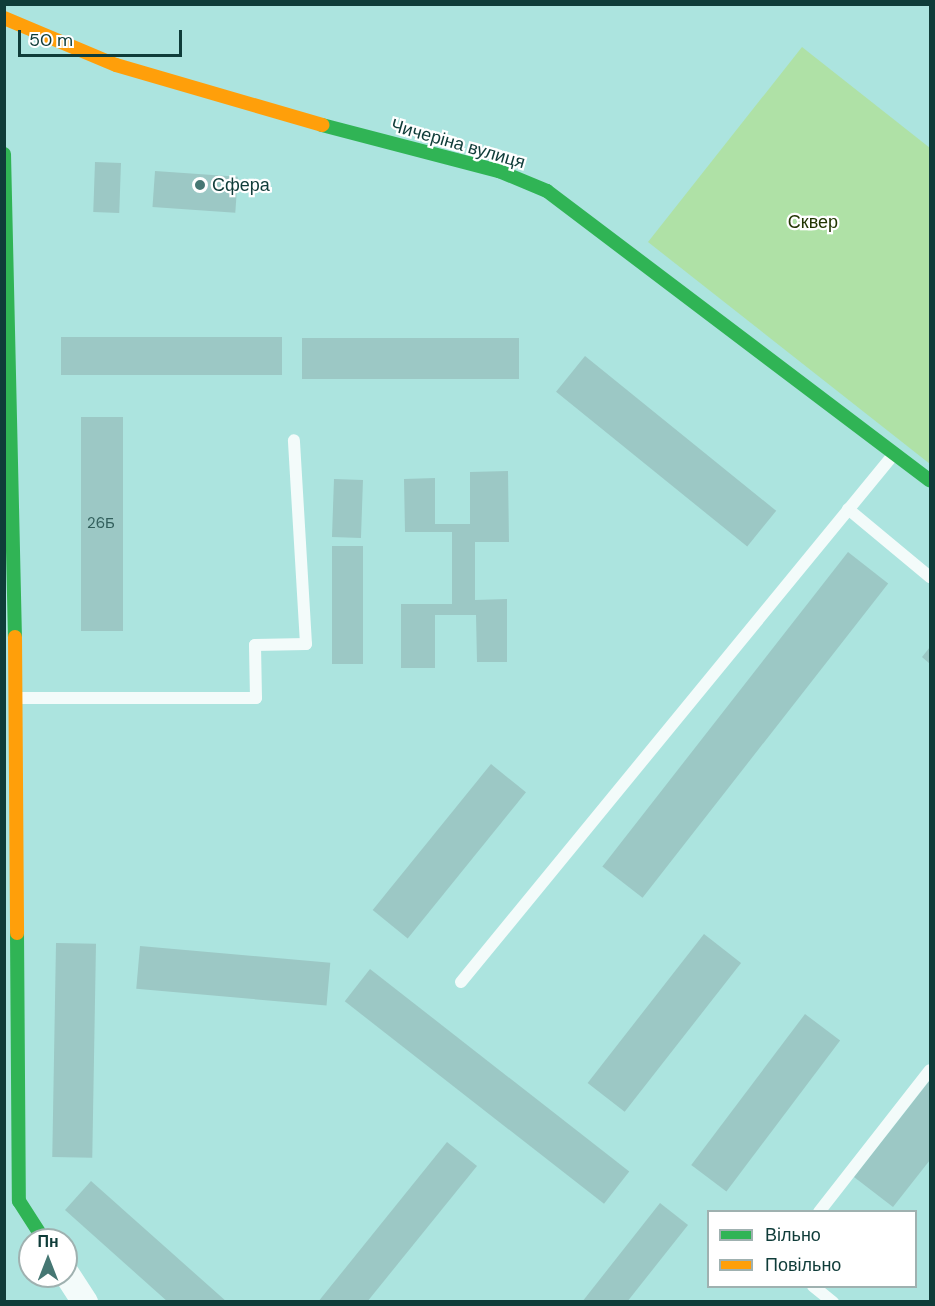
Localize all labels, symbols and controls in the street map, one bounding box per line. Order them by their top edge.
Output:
scale bar [21,18,184,56]
text: 50 m [29,28,73,52]
street label: Чичеріна вулиця [388,115,528,173]
place label: Сфера [212,174,270,196]
marker: Сфера [193,178,207,192]
park label: Сквер [788,211,838,233]
house number: 26Б [87,515,115,533]
legend [707,1210,917,1288]
text: Вільно [765,1223,821,1247]
north arrow [18,1228,78,1288]
text: Пн [37,1231,59,1252]
text: Повільно [765,1253,841,1277]

